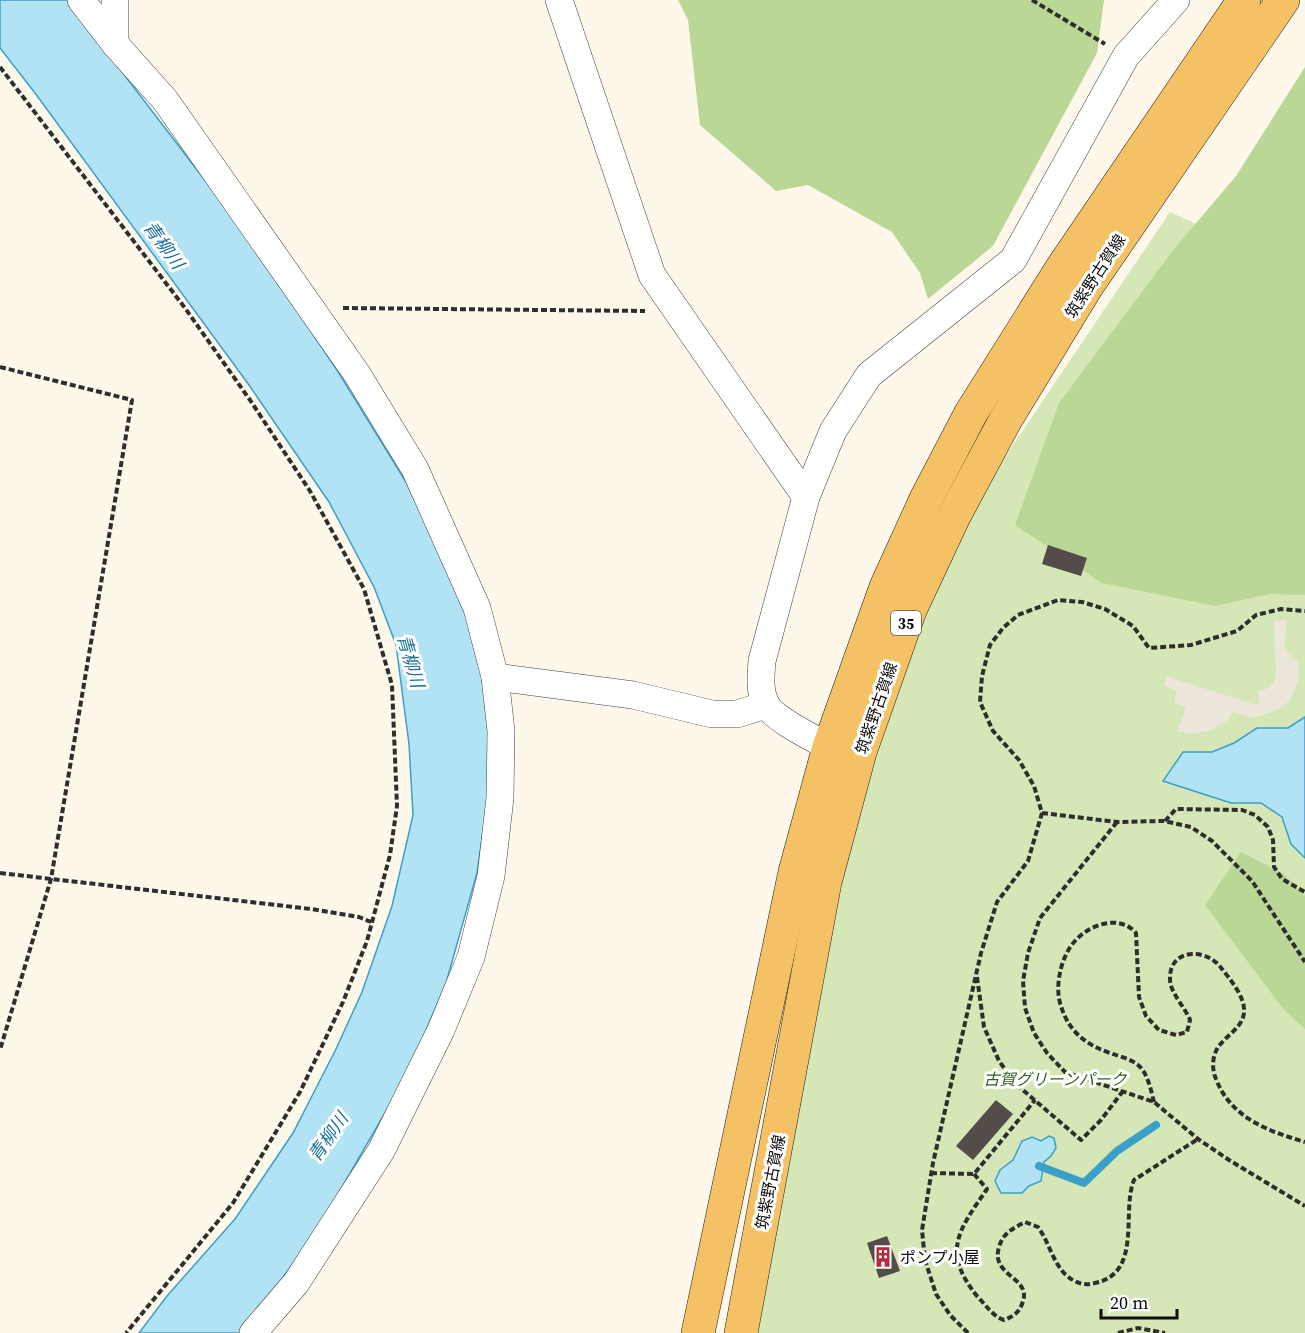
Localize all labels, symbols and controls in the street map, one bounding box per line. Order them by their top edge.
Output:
water label: 青柳川 [138,216,191,276]
street label: 筑紫野古賀線 [1060,230,1130,322]
road number: 35 [891,611,921,635]
water label: 青柳川 [392,632,431,692]
street label: 筑紫野古賀線 [850,659,902,757]
park label: 古賀グリーンパーク [983,1068,1128,1090]
water label: 青柳川 [302,1106,355,1166]
street label: 筑紫野古賀線 [750,1133,790,1231]
building icon: ポンプ小屋 [871,1245,895,1269]
place label: ポンプ小屋 [900,1246,980,1268]
scale bar [1101,1282,1178,1320]
text: 20 m [1110,1290,1148,1315]

